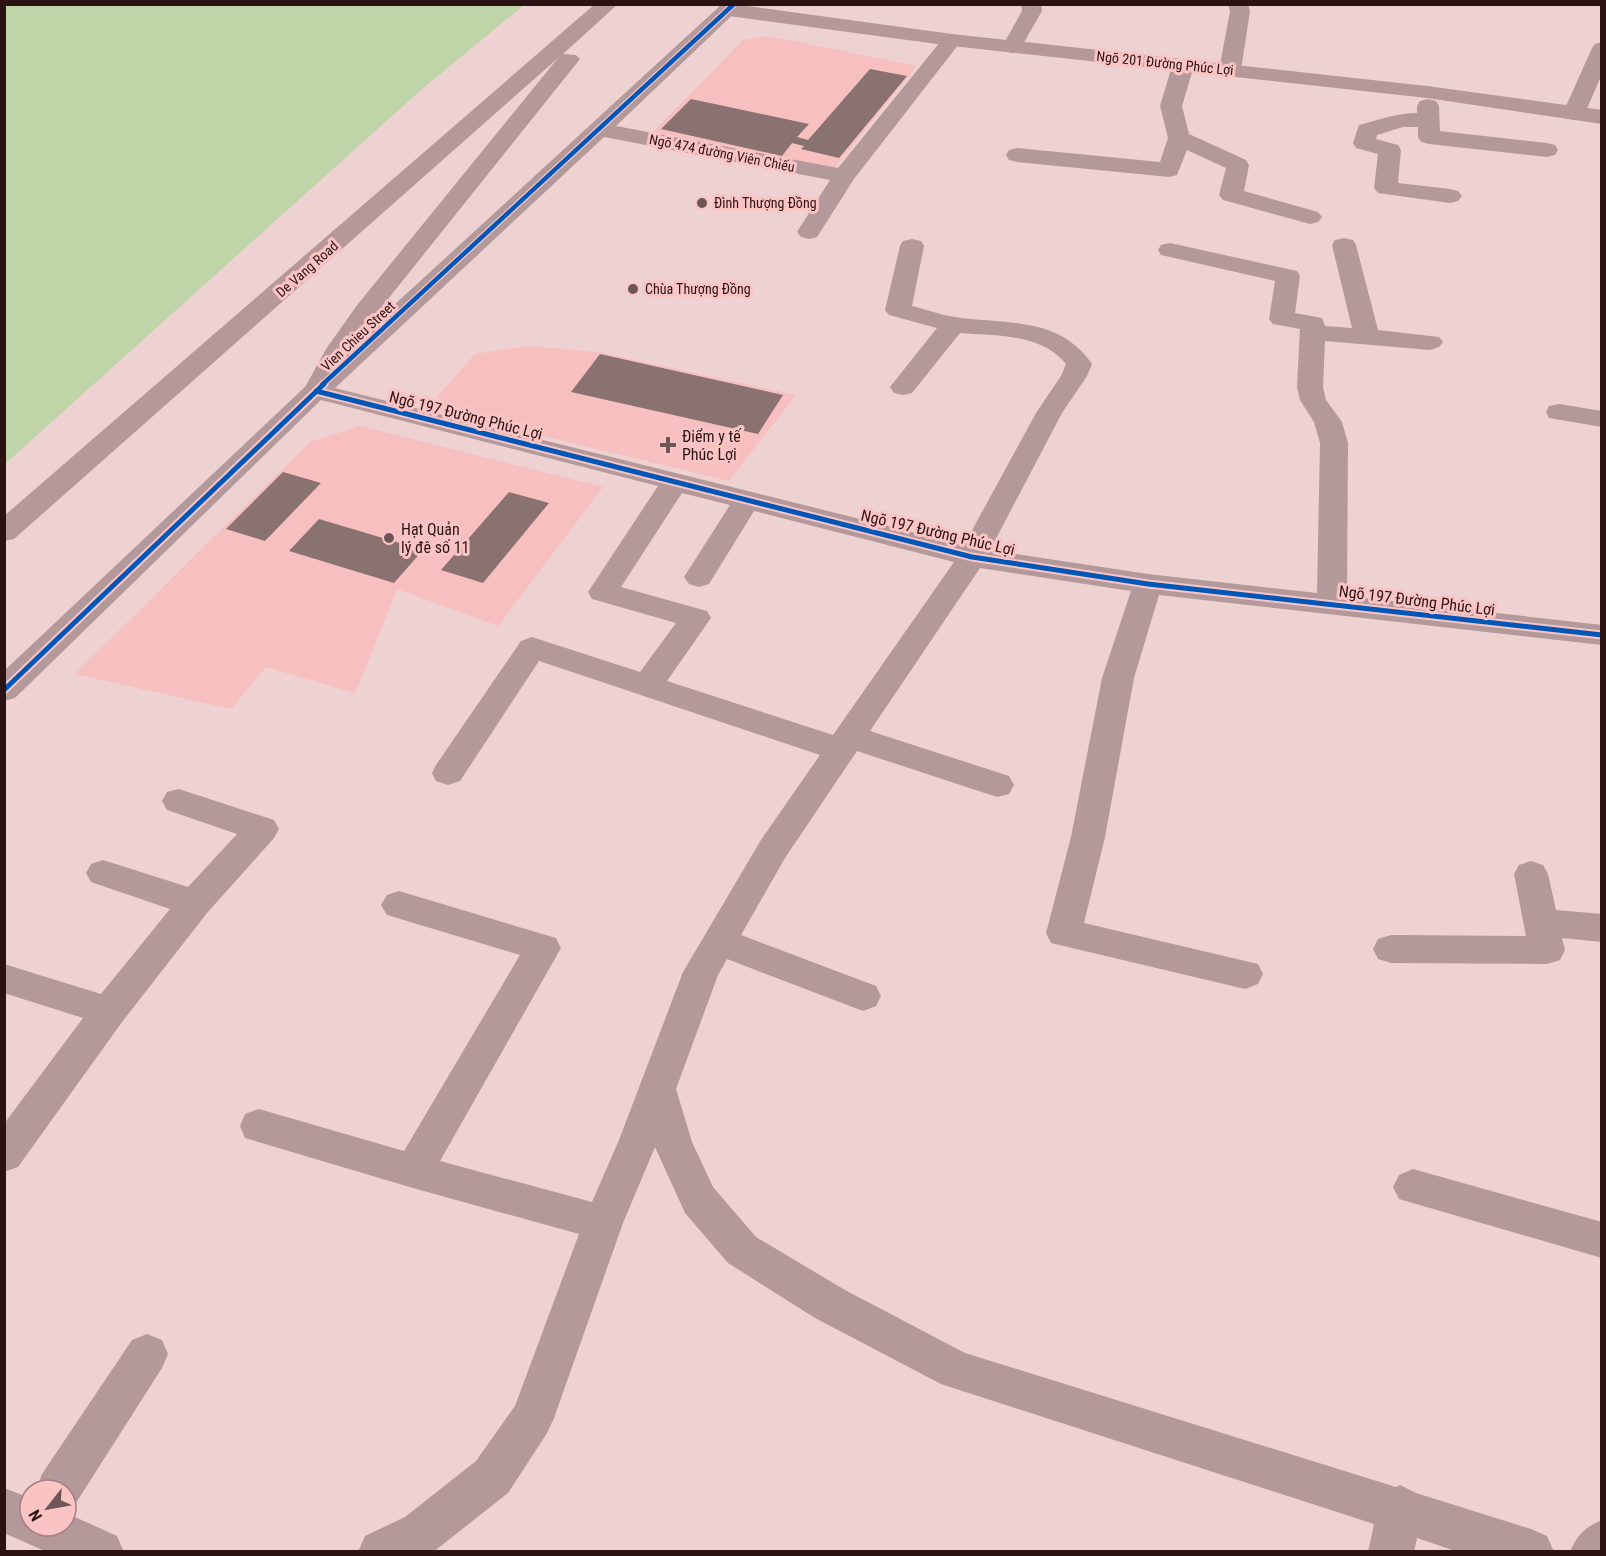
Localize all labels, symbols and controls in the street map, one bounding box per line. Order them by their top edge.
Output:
street label: Ngõ 201 Đường Phúc Lợi [1096,48,1234,78]
street label: Ngõ 474 đường Viên Chiếu [648,131,796,175]
place label: Đình Thượng Đồng [714,195,817,211]
marker: Đình Thượng Đồng [695,196,709,210]
street label: De Vang Road [273,238,341,300]
place label: Chùa Thượng Đồng [645,281,751,297]
marker: Chùa Thượng Đồng [626,282,640,296]
street label: Vien Chieu Street [318,298,398,374]
street label: Ngõ 197 Đường Phúc Lợi [387,387,544,444]
place label: Điểm y tế Phúc Lợi [682,427,742,464]
marker: Điểm y tế Phúc Lợi [659,436,677,454]
street label: Ngõ 197 Đường Phúc Lợi [859,506,1017,559]
place label: Hạt Quản lý đê số 11 [401,520,469,557]
marker: Hạt Quản lý đê số 11 [382,531,396,545]
street label: Ngõ 197 Đường Phúc Lợi [1338,581,1496,620]
north arrow [18,1478,78,1538]
text: N [25,1506,46,1525]

